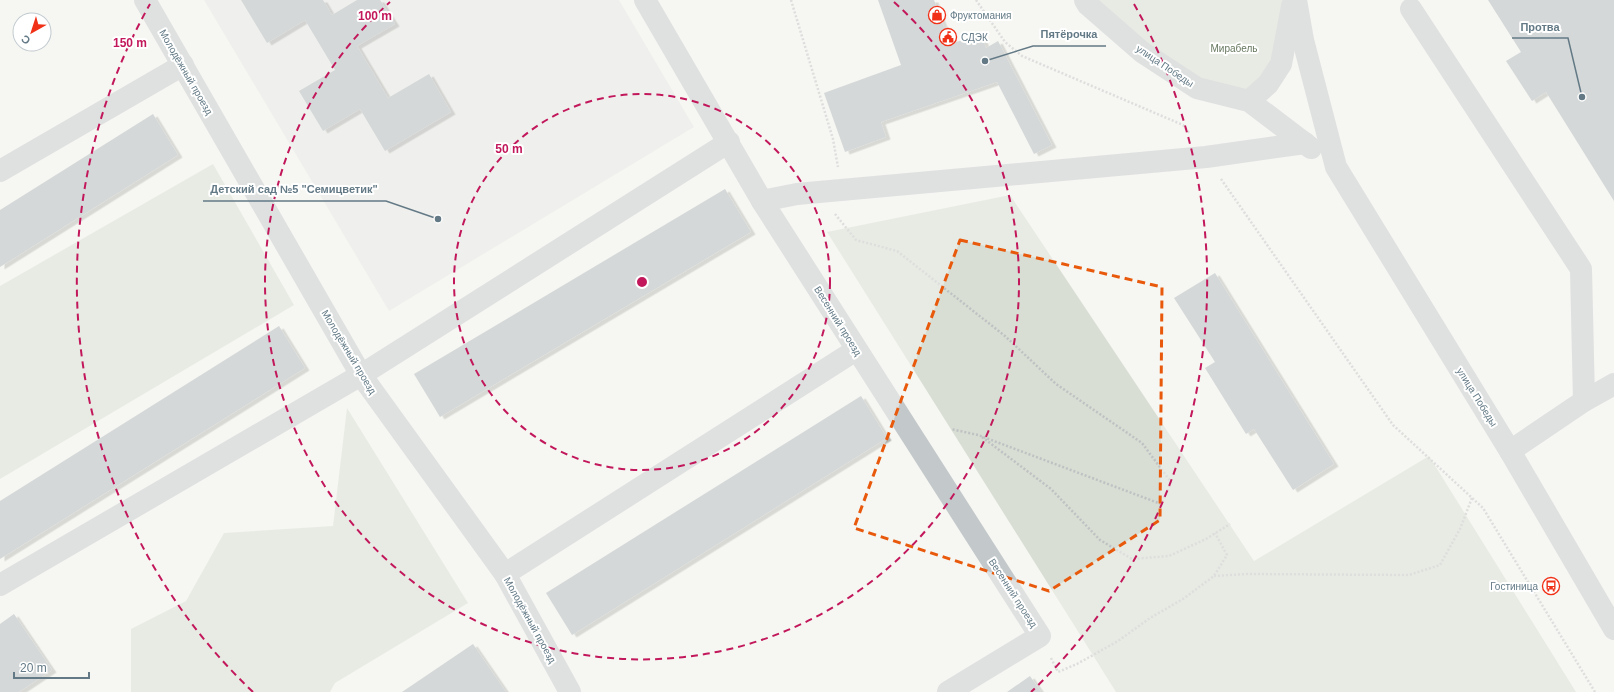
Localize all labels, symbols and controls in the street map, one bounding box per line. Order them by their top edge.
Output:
shop icon: Фруктомания [927,5,947,25]
text: 100 m [358,9,392,23]
place label: Фруктомания [950,10,1012,21]
north arrow [12,12,52,52]
callout: Протва [1512,15,1568,38]
text: Протва [1520,21,1560,33]
callout: Пятёрочка [1033,23,1106,46]
public building icon: СДЭК [938,27,958,47]
street label: Молодёжный проезд [157,28,215,117]
text: Пятёрочка [1040,28,1098,40]
place label: СДЭК [961,32,988,43]
text: С [19,33,33,47]
text: 150 m [113,36,147,50]
street label: улица Победы [1134,43,1196,89]
park label: Мирабель [1211,43,1257,54]
text: 50 m [495,142,523,156]
callout: Детский сад №5 "Семицветик" [203,178,386,201]
text: Детский сад №5 "Семицветик" [210,183,378,195]
centre of rings [635,275,649,289]
street label: Весенний проезд [812,284,864,358]
street label: Молодёжный проезд [319,308,379,396]
street label: улица Победы [1455,366,1499,428]
street label: Весенний проезд [987,557,1039,630]
street label: Молодёжный проезд [502,575,558,665]
bus stop icon: Гостиница [1541,576,1561,596]
place label: Гостиница [1490,581,1538,592]
scale bar [14,654,89,680]
text: 20 m [20,661,47,675]

